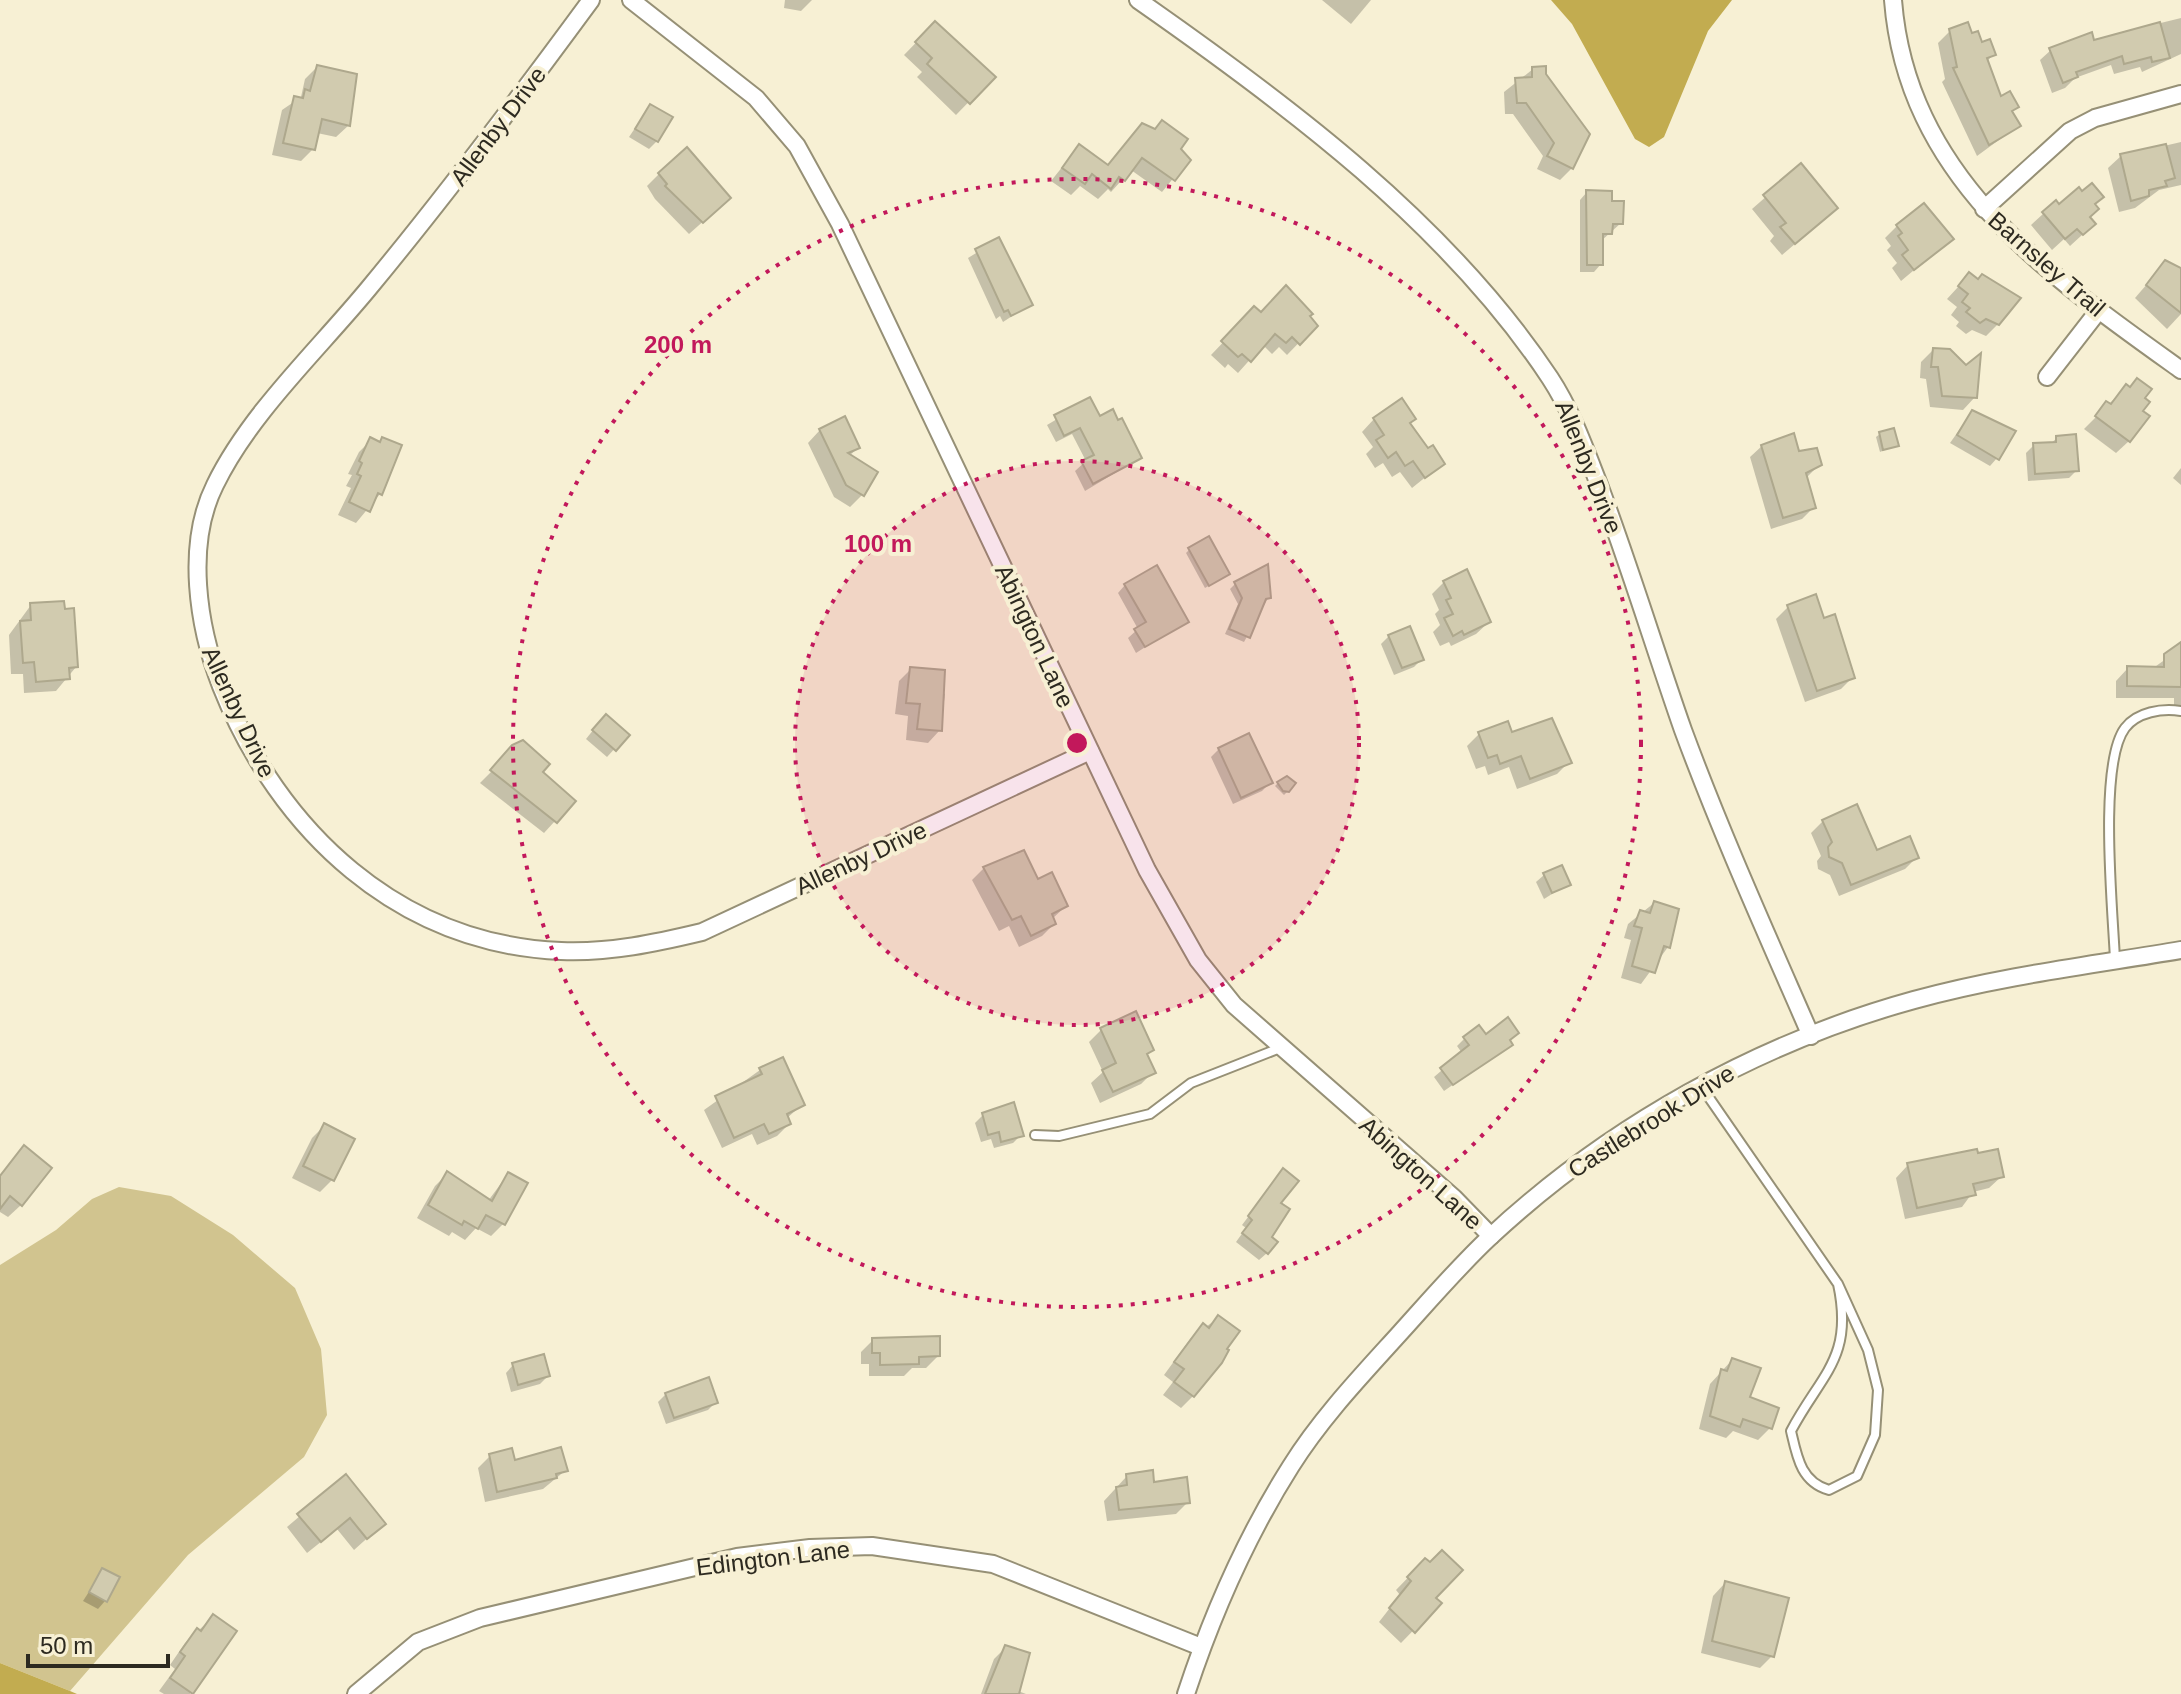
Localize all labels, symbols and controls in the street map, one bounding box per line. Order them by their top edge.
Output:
street label: Allenby Drive [445,61,551,191]
street label: Barnsley Trail [1983,206,2111,322]
text: 200 m [644,331,712,358]
street label: Allenby Drive [1550,396,1628,538]
text: 100 m [844,530,912,557]
street label: Abington Lane [990,560,1080,712]
street label: Allenby Drive [197,642,281,782]
centre of rings [1063,729,1091,757]
street label: Allenby Drive [791,816,931,900]
street label: Castlebrook Drive [1563,1059,1739,1183]
street label: Abington Lane [1354,1111,1488,1235]
street label: Edington Lane [695,1535,851,1581]
scale bar [28,1618,168,1668]
text: 50 m [40,1632,93,1659]

